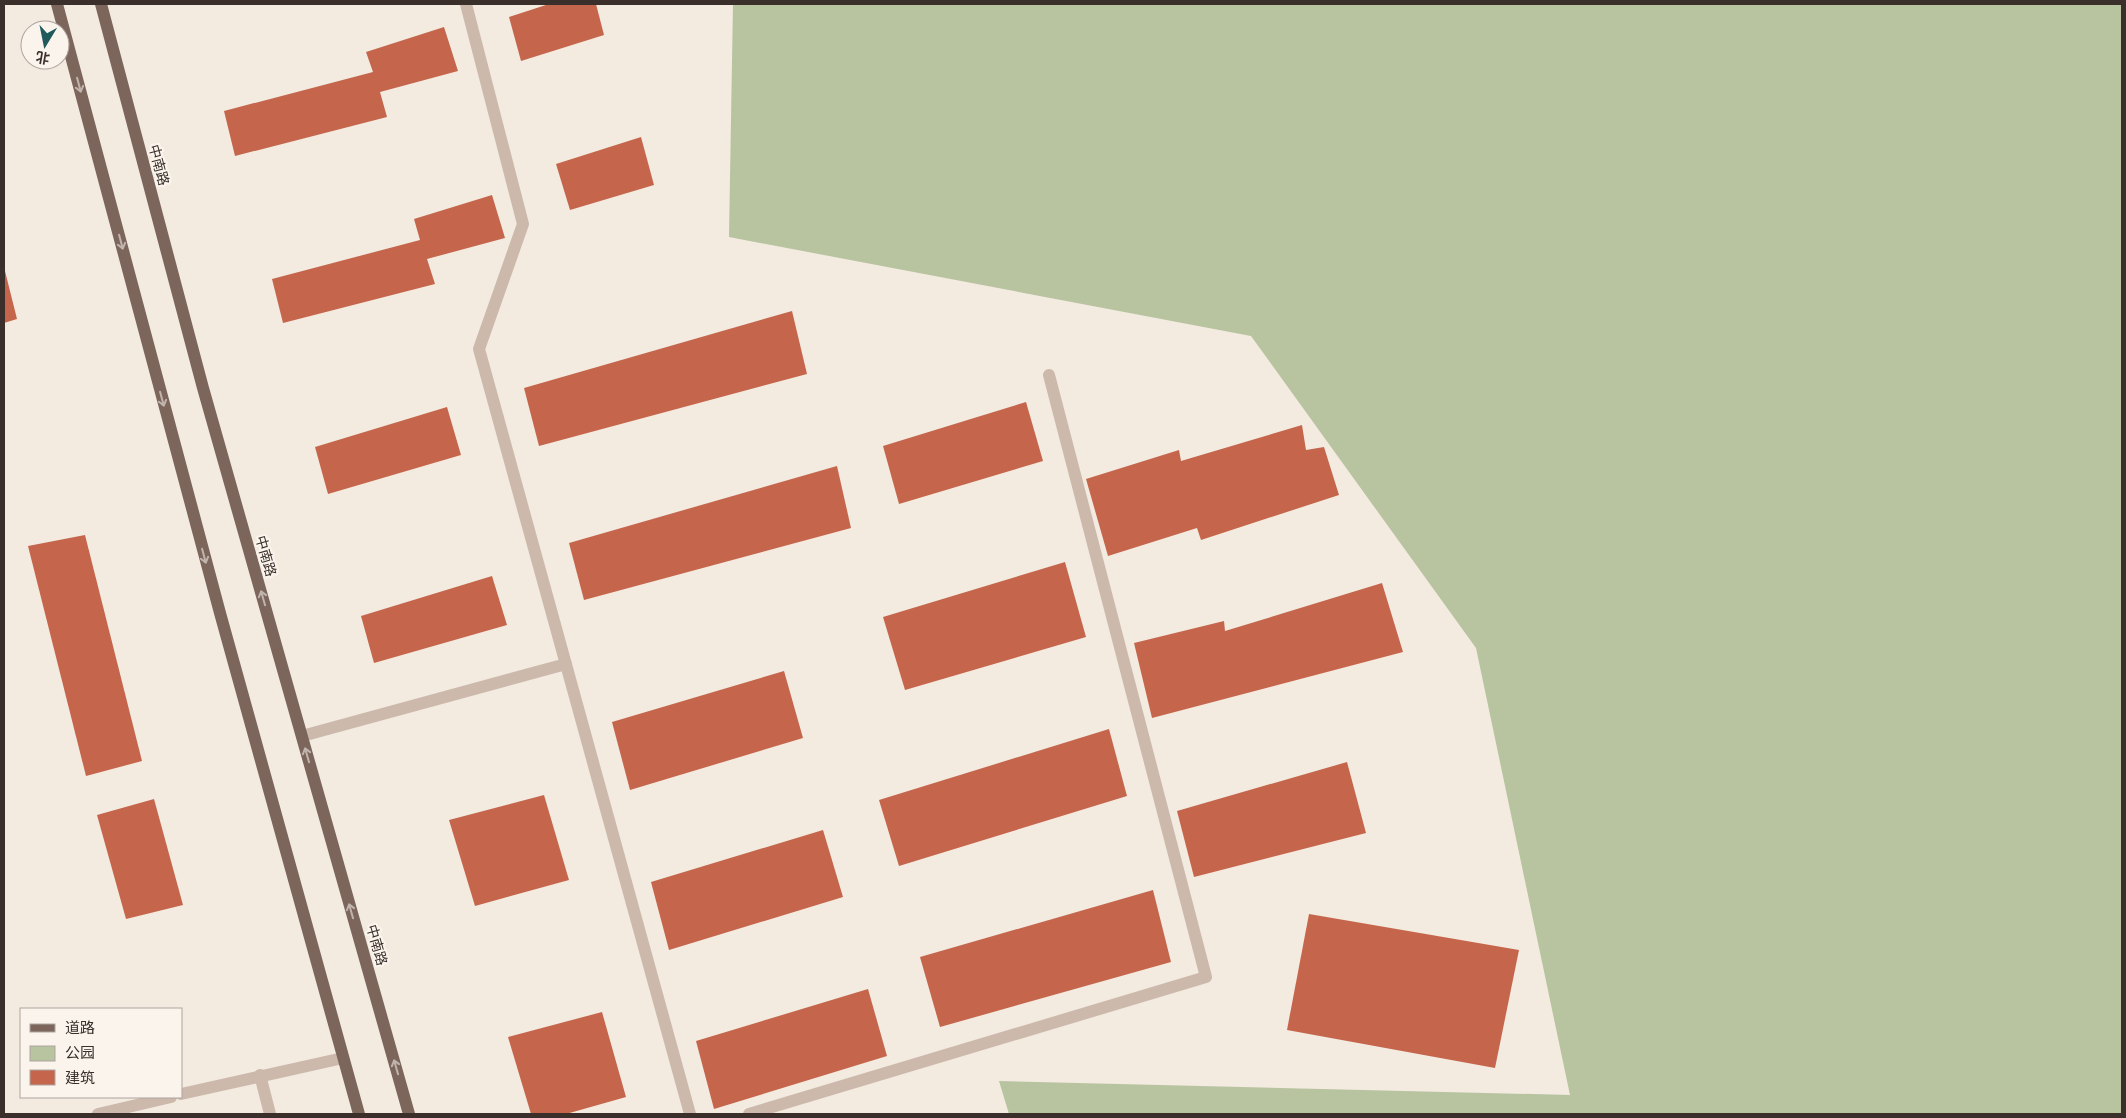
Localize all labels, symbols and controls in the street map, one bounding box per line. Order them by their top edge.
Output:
north arrow [20,20,70,70]
text: 北 [34,49,51,68]
one-way arrow [74,76,84,92]
street label: 中南路 [146,142,173,187]
one-way arrow [116,233,126,249]
one-way arrow [158,390,168,406]
street label: 中南路 [253,533,280,578]
one-way arrow [200,547,210,563]
one-way arrow [257,591,267,607]
one-way arrow [301,747,311,763]
one-way arrow [346,903,356,919]
street label: 中南路 [364,922,391,967]
legend [20,1008,182,1098]
text: 道路 [65,1018,95,1036]
text: 公园 [65,1043,95,1061]
one-way arrow [390,1060,400,1076]
text: 建筑 [65,1068,95,1086]

